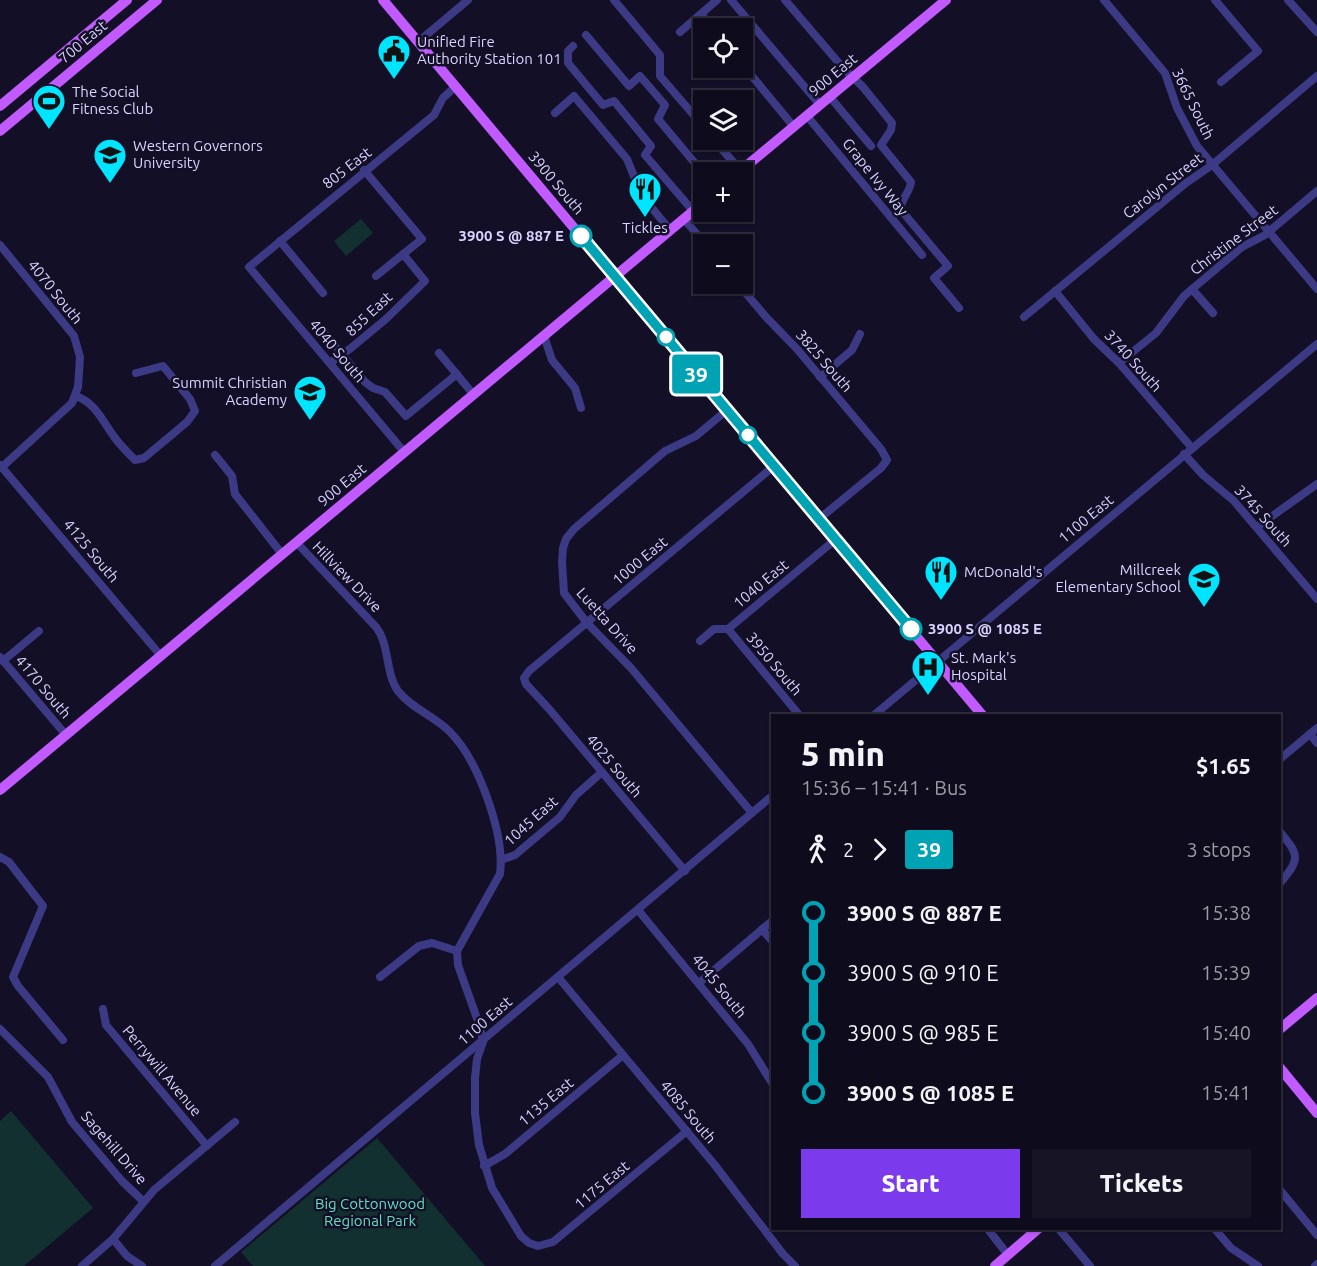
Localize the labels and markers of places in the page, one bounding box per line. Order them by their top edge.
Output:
public building icon: Unified Fire Authority Station 101 [376,33,412,80]
place label: Unified Fire Authority Station 101 [417,33,562,67]
sports icon: The Social Fitness Club [31,83,67,130]
place label: The Social Fitness Club [72,83,153,117]
school or university icon: Western Governors University [92,137,128,184]
place label: Western Governors University [133,137,263,171]
restaurant icon: Tickles [627,171,663,218]
place label: Tickles [622,219,668,236]
marker: 3900 S @ 887 E [570,225,592,247]
place label: 3900 S @ 887 E [459,227,564,244]
unlabelled marker [657,328,675,346]
place label: Summit Christian Academy [172,374,287,408]
school or university icon: Summit Christian Academy [292,374,328,421]
unlabelled marker [739,426,757,444]
restaurant icon: McDonald's [923,554,959,601]
place label: Millcreek Elementary School [1055,561,1181,595]
school or university icon: Millcreek Elementary School [1186,561,1222,608]
place label: McDonald's [964,563,1042,580]
marker: 3900 S @ 1085 E [900,618,922,640]
place label: 3900 S @ 1085 E [928,620,1042,637]
hospital icon: St. Mark's Hospital [910,649,946,696]
place label: St. Mark's Hospital [951,649,1016,683]

